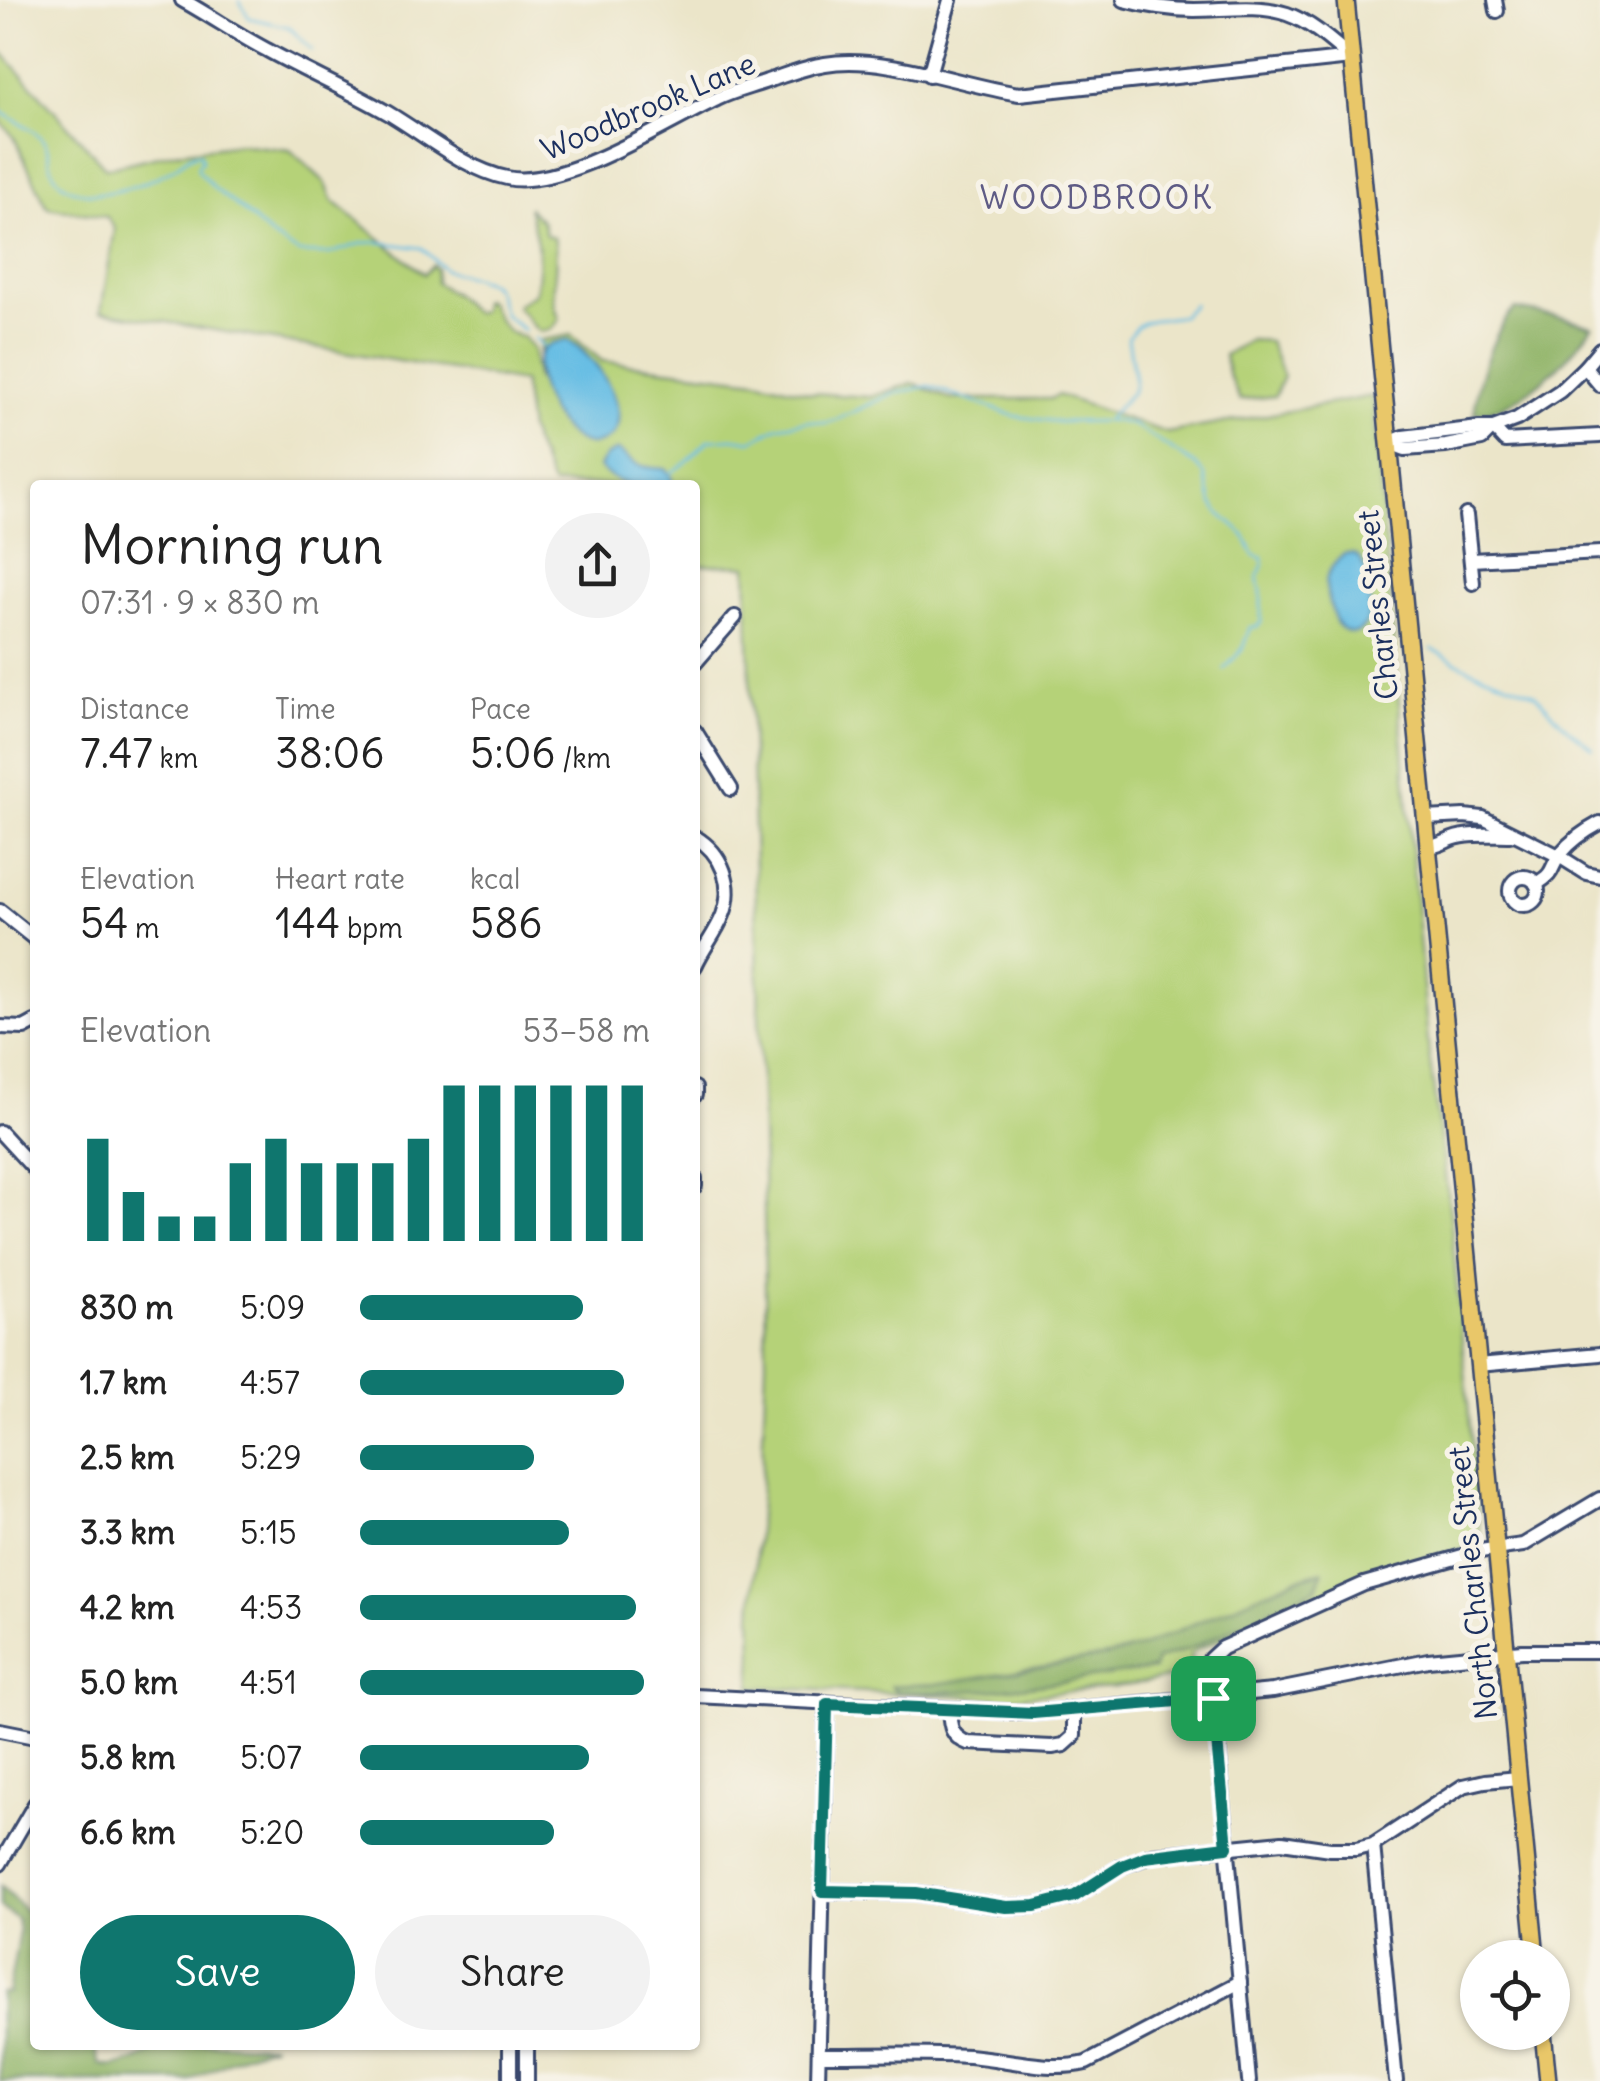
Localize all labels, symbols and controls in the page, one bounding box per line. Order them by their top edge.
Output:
street label: Woodbrook Lane [535,44,761,168]
district label: WOODBROOK [980,177,1214,218]
street label: Charles Street [1348,508,1406,702]
text: Morning run [80,510,384,579]
button: share [545,513,650,618]
text: 07:31 · 9 × 830 m [80,582,320,623]
text: Distance [80,691,189,727]
text: Time [275,691,336,727]
text: Pace [470,691,531,727]
text: 7.47 [80,727,153,779]
text: 38:06 [275,727,384,779]
text: 5:06 [470,727,556,779]
text: km [153,740,198,776]
text: /km [556,740,611,776]
text: Elevation [80,861,195,897]
text: Heart rate [275,861,405,897]
text: kcal [470,861,520,897]
text: 54 [80,897,128,949]
text: 144 [275,897,340,949]
text: 586 [470,897,543,949]
text: m [128,910,160,946]
text: bpm [340,910,403,946]
text: Elevation [80,1010,211,1051]
text: 53–58 m [523,1010,650,1051]
text: 830 m [80,1287,173,1328]
text: 5:09 [240,1287,305,1328]
text: 1.7 km [80,1362,167,1403]
text: 4:57 [240,1362,300,1403]
text: 2.5 km [80,1437,175,1478]
text: 5:29 [240,1437,302,1478]
street label: North Charles Street [1439,1445,1505,1721]
text: 3.3 km [80,1512,175,1553]
text: 5:15 [240,1512,297,1553]
text: 4.2 km [80,1587,175,1628]
text: 4:53 [240,1587,302,1628]
pin [1171,1656,1256,1741]
text: 5.0 km [80,1662,178,1703]
text: 4:51 [240,1662,297,1703]
icon: arrive [1186,1671,1241,1726]
text: 5.8 km [80,1737,175,1778]
text: 5:07 [240,1737,302,1778]
text: 6.6 km [80,1812,176,1853]
text: 5:20 [240,1812,304,1853]
button: Save [80,1915,355,2030]
button: Share [375,1915,650,2030]
map controls [1460,1940,1570,2050]
button: locate [1460,1940,1570,2050]

